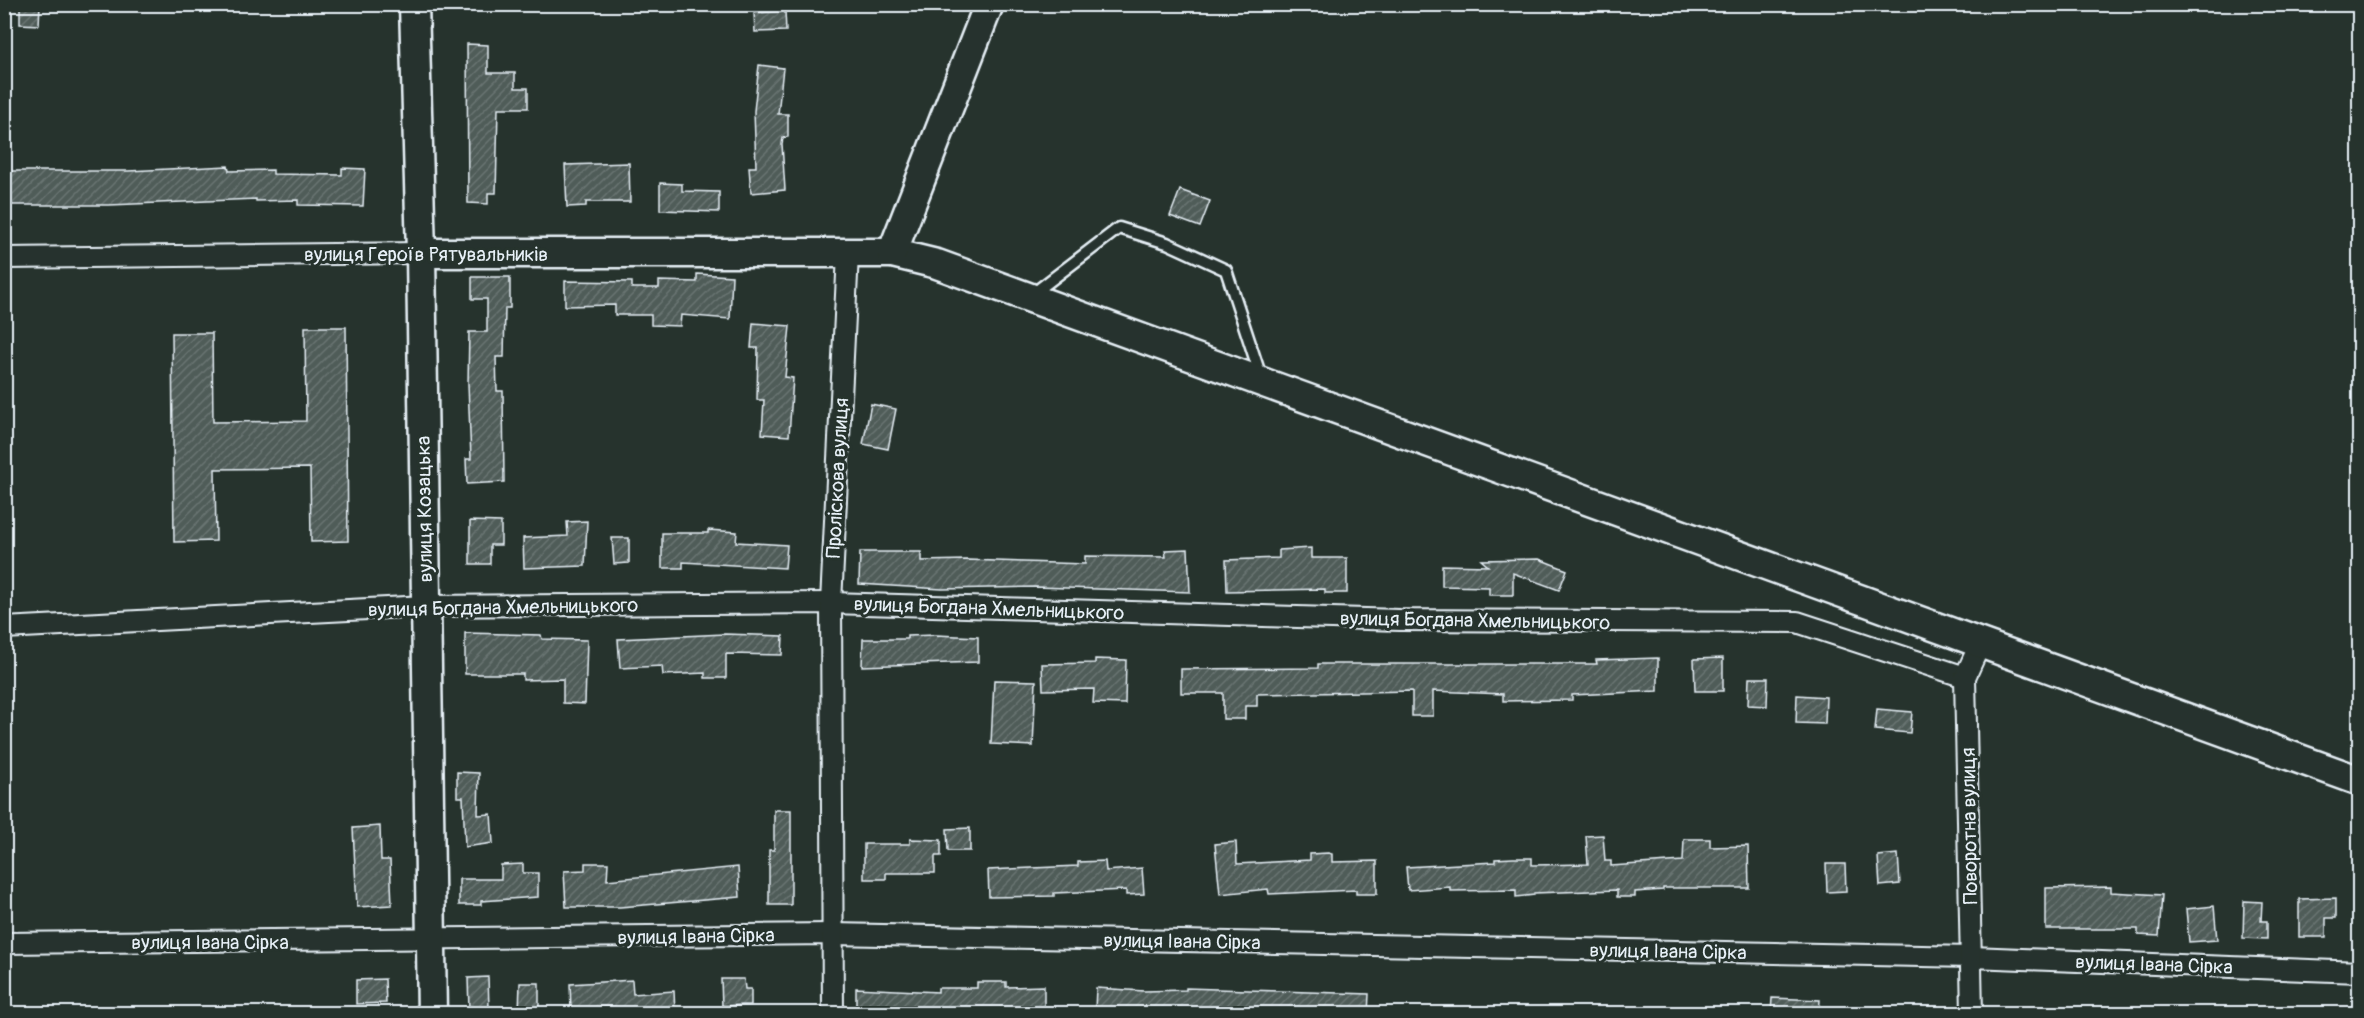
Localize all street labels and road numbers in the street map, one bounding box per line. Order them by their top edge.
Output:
street label: вулиця Героїв Рятувальників [304,242,548,267]
street label: Проліскова вулиця [821,397,854,559]
street label: вулиця Козацька [411,435,438,583]
street label: вулиця Богдана Хмельницького [853,591,1125,626]
street label: вулиця Богдана Хмельницького [368,593,639,622]
street label: вулиця Богдана Хмельницького [1340,606,1611,635]
street label: Поворотна вулиця [1956,747,1983,905]
street label: вулиця Івана Сірка [617,923,775,950]
street label: вулиця Івана Сірка [1103,928,1261,955]
street label: вулиця Івана Сірка [131,930,289,955]
street label: вулиця Івана Сірка [1589,938,1747,965]
street label: вулиця Івана Сірка [2075,949,2233,980]

